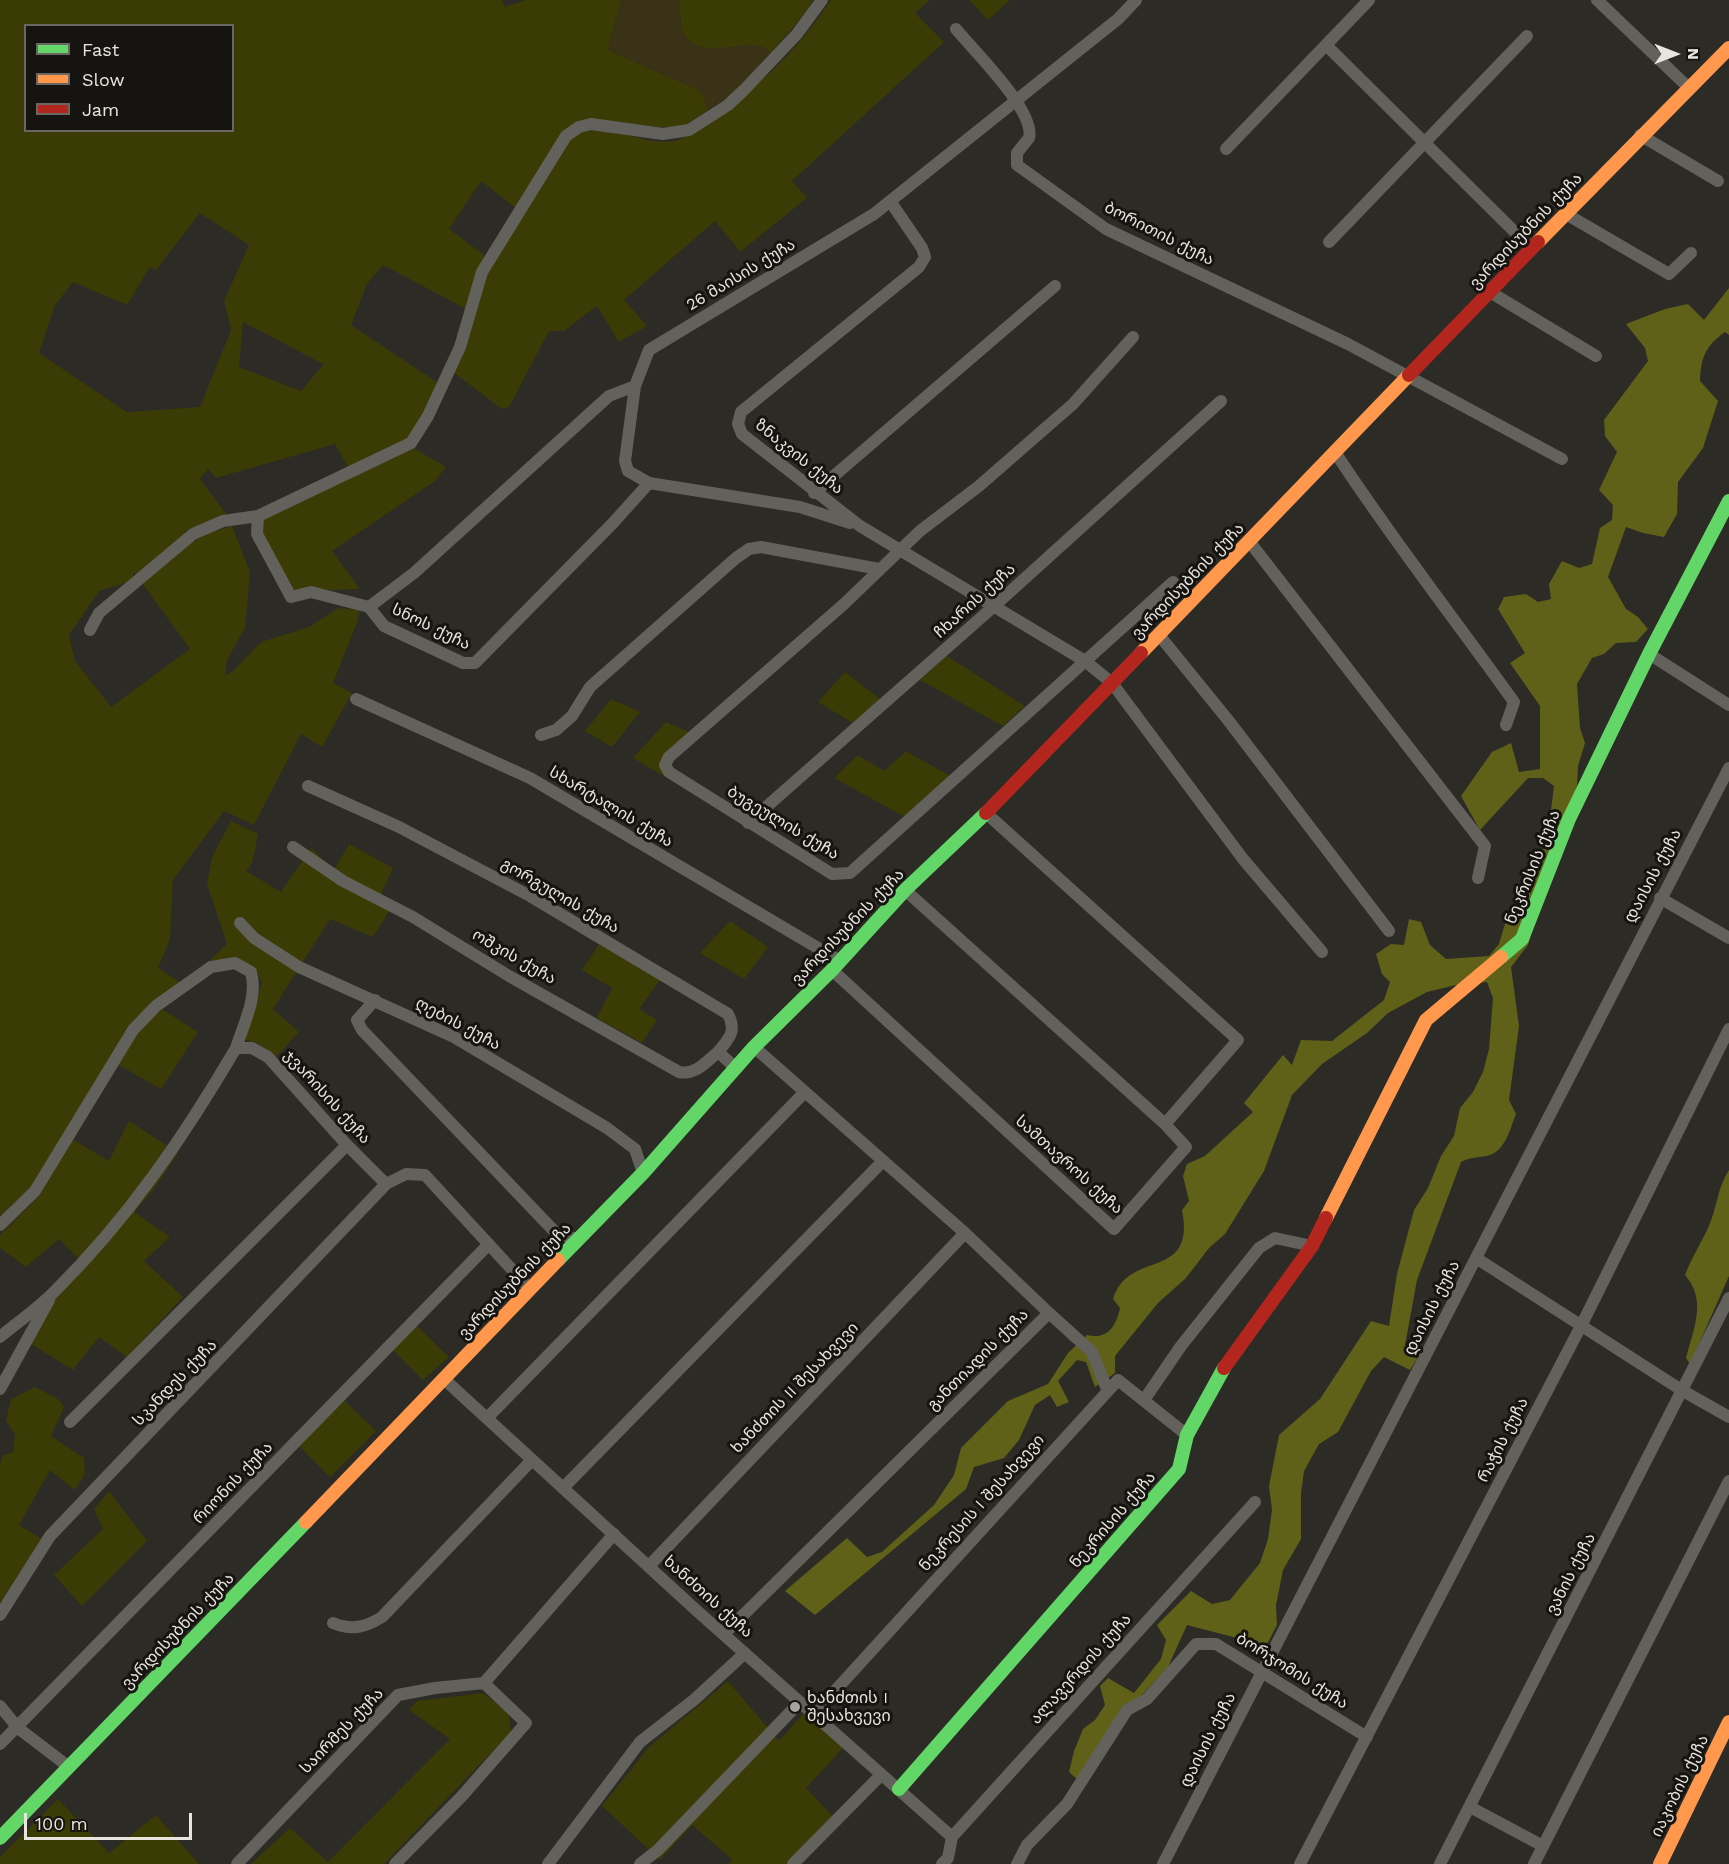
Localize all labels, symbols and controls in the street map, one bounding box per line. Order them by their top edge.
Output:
legend [24,24,234,132]
north arrow [1645,24,1705,84]
text: Fast [82,39,119,60]
text: N [1684,48,1703,60]
text: Slow [82,69,125,90]
text: Jam [82,99,119,120]
street label: ვარდისუბნის ქუჩა [1466,169,1586,293]
street label: ბორითის ქუჩა [1101,198,1217,270]
street label: 26 მაისის ქუჩა [683,235,799,315]
street label: ზნაკვის ქუჩა [751,415,847,499]
street label: ვარდისუბნის ქუჩა [1128,519,1248,643]
street label: ჩხარის ქუჩა [930,560,1020,642]
street label: სნოს ქუჩა [389,600,473,654]
street label: სხარტალის ქუჩა [546,762,676,852]
street label: ბუგეულის ქუჩა [724,782,842,864]
street label: ნეკრისის ქუჩა [1501,807,1565,927]
street label: დაისის ქუჩა [1620,826,1686,926]
street label: გორგულის ქუჩა [498,854,622,938]
street label: ვარდისუბნის ქუჩა [788,865,908,989]
street label: ოშკის ქუჩა [469,925,559,989]
street label: ღების ქუჩა [412,994,504,1054]
street label: ჯვარისის ქუჩა [280,1046,374,1148]
street label: სამთავროს ქუჩა [1011,1112,1127,1218]
street label: ვარდისუბნის ქუჩა [455,1219,575,1343]
street label: დაისის ქუჩა [1400,1258,1464,1358]
street label: განთიადის ქუჩა [923,1305,1033,1415]
street label: ხანძთის II შესახვევი [727,1318,863,1458]
street label: სკანდეს ქუჩა [129,1336,221,1430]
street label: რაჭის ქუჩა [1473,1394,1533,1486]
street label: ნეკრესის I შესახვევი [915,1431,1049,1575]
street label: რიონის ქუჩა [189,1438,277,1528]
street label: ნეკრისის ქუჩა [1066,1468,1160,1572]
street label: ვანის ქუჩა [1542,1530,1600,1618]
street label: ხანძთის ქუჩა [659,1552,757,1642]
street label: ვარდისუბნის ქუჩა [118,1569,238,1693]
street label: ალავერდის ქუჩა [1026,1610,1136,1728]
street label: ბორჯომის ქუჩა [1232,1629,1352,1713]
street label: საირმეს ქუჩა [296,1684,388,1778]
place label: ხანძთის I შესახვევი [807,1688,891,1726]
street label: დაისის ქუჩა [1176,1690,1240,1790]
marker: ხანძთის I შესახვევი [788,1700,802,1714]
street label: იაკობის ქუჩა [1647,1732,1713,1840]
scale bar [27,1801,195,1839]
text: 100 m [35,1813,88,1834]

